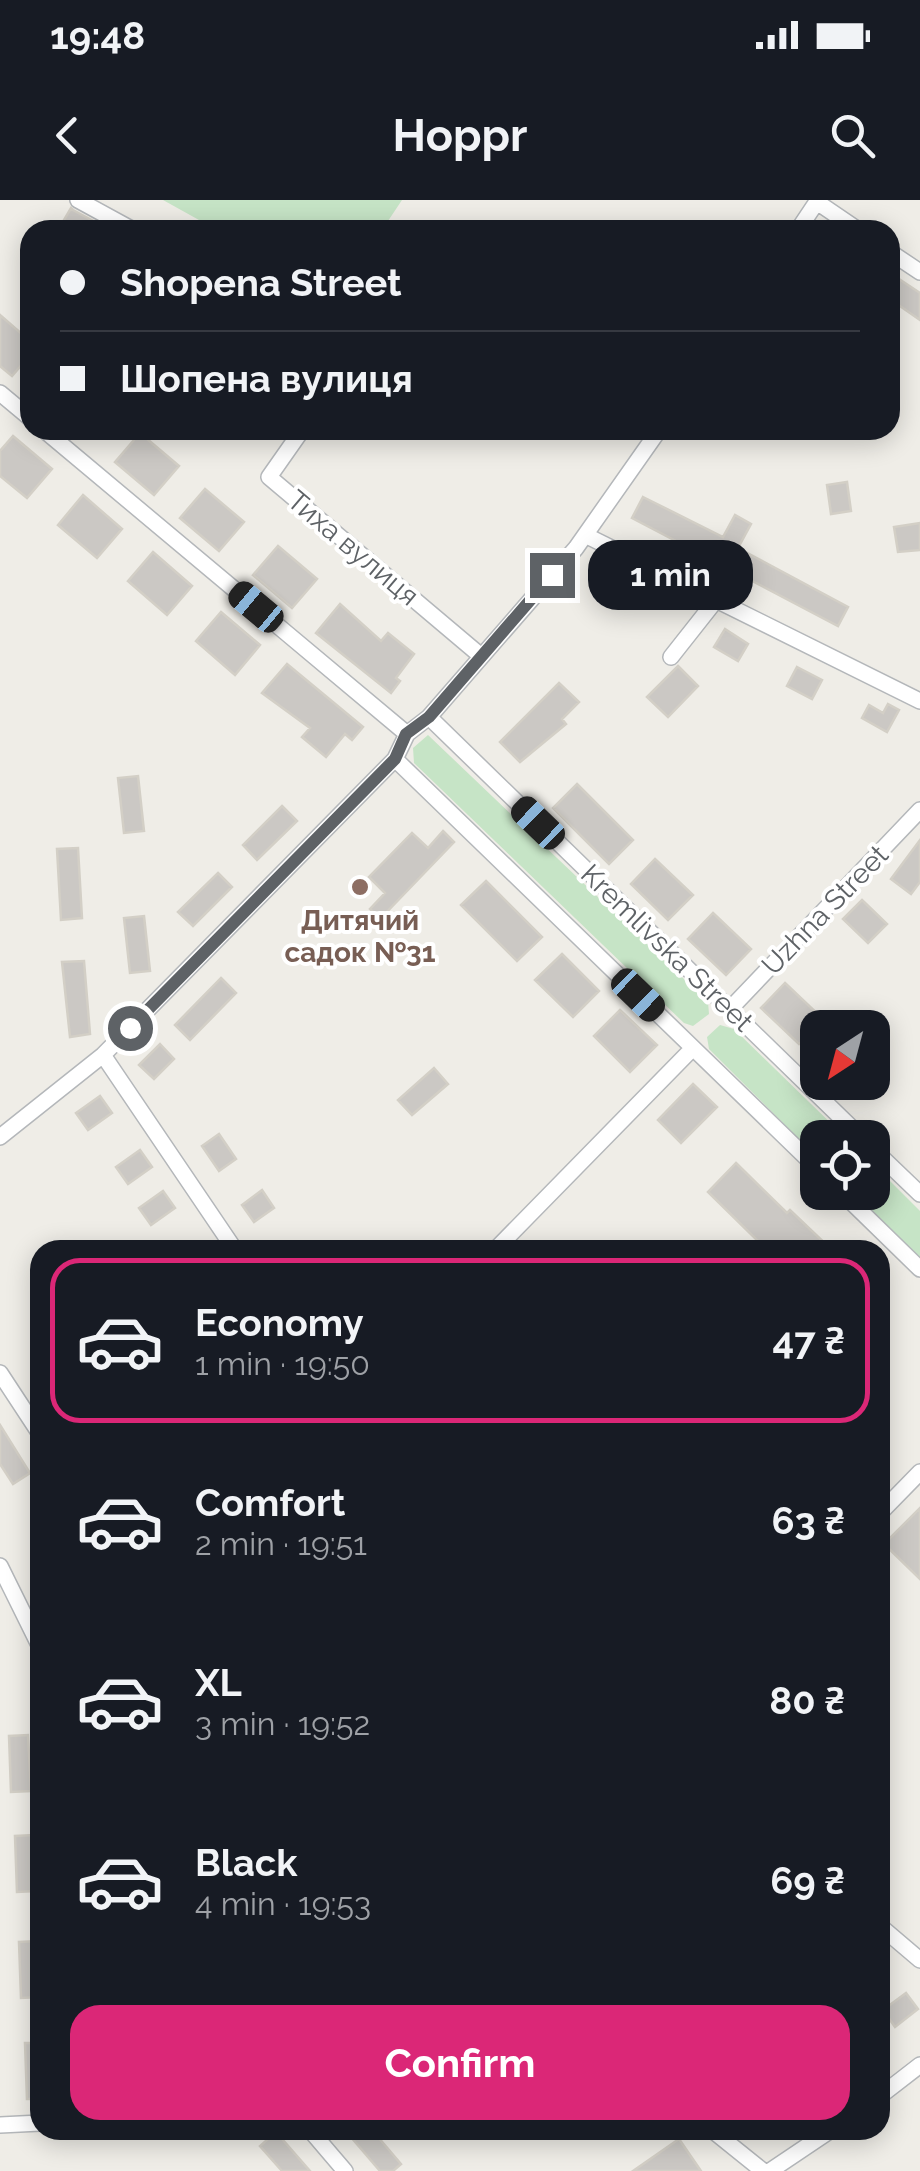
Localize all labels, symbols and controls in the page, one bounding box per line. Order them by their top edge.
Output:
text: 19:48 [50,13,145,58]
icon: back [40,108,95,163]
icon: search [825,108,880,163]
text: Hoppr [393,109,527,162]
text: Shopena Street [120,260,402,305]
text: Шопена вулиця [120,356,413,401]
street label: Тиха вулиця [281,484,425,612]
callout: 1 min [587,540,752,610]
route end [530,553,575,598]
text: 1 min [630,556,711,593]
car [223,576,289,638]
car [506,791,570,855]
street label: Uzhna Street [755,838,895,982]
street label: Kremlivska Street [574,858,760,1039]
marker: Дитячий садок №31 [349,876,371,898]
place label: Дитячий садок №31 [284,904,436,969]
car [606,963,670,1027]
route start [108,1006,153,1051]
north arrow [800,1010,890,1100]
map controls [800,1010,890,1210]
button: locate [800,1120,890,1210]
icon: car [75,1296,165,1386]
text: Economy [195,1300,364,1345]
text: 47 ₴ [773,1318,845,1363]
text: 1 min · 19:50 [195,1345,370,1382]
icon: car [75,1476,165,1566]
text: Comfort [195,1480,345,1525]
text: 63 ₴ [772,1498,845,1543]
text: 2 min · 19:51 [195,1525,367,1562]
icon: car [75,1656,165,1746]
text: XL [195,1660,242,1705]
text: 80 ₴ [769,1678,845,1723]
text: 3 min · 19:52 [195,1705,370,1742]
icon: car [75,1836,165,1926]
text: Black [195,1840,297,1885]
text: 69 ₴ [770,1858,845,1903]
text: 4 min · 19:53 [195,1885,371,1922]
button: Confirm [70,2005,850,2120]

